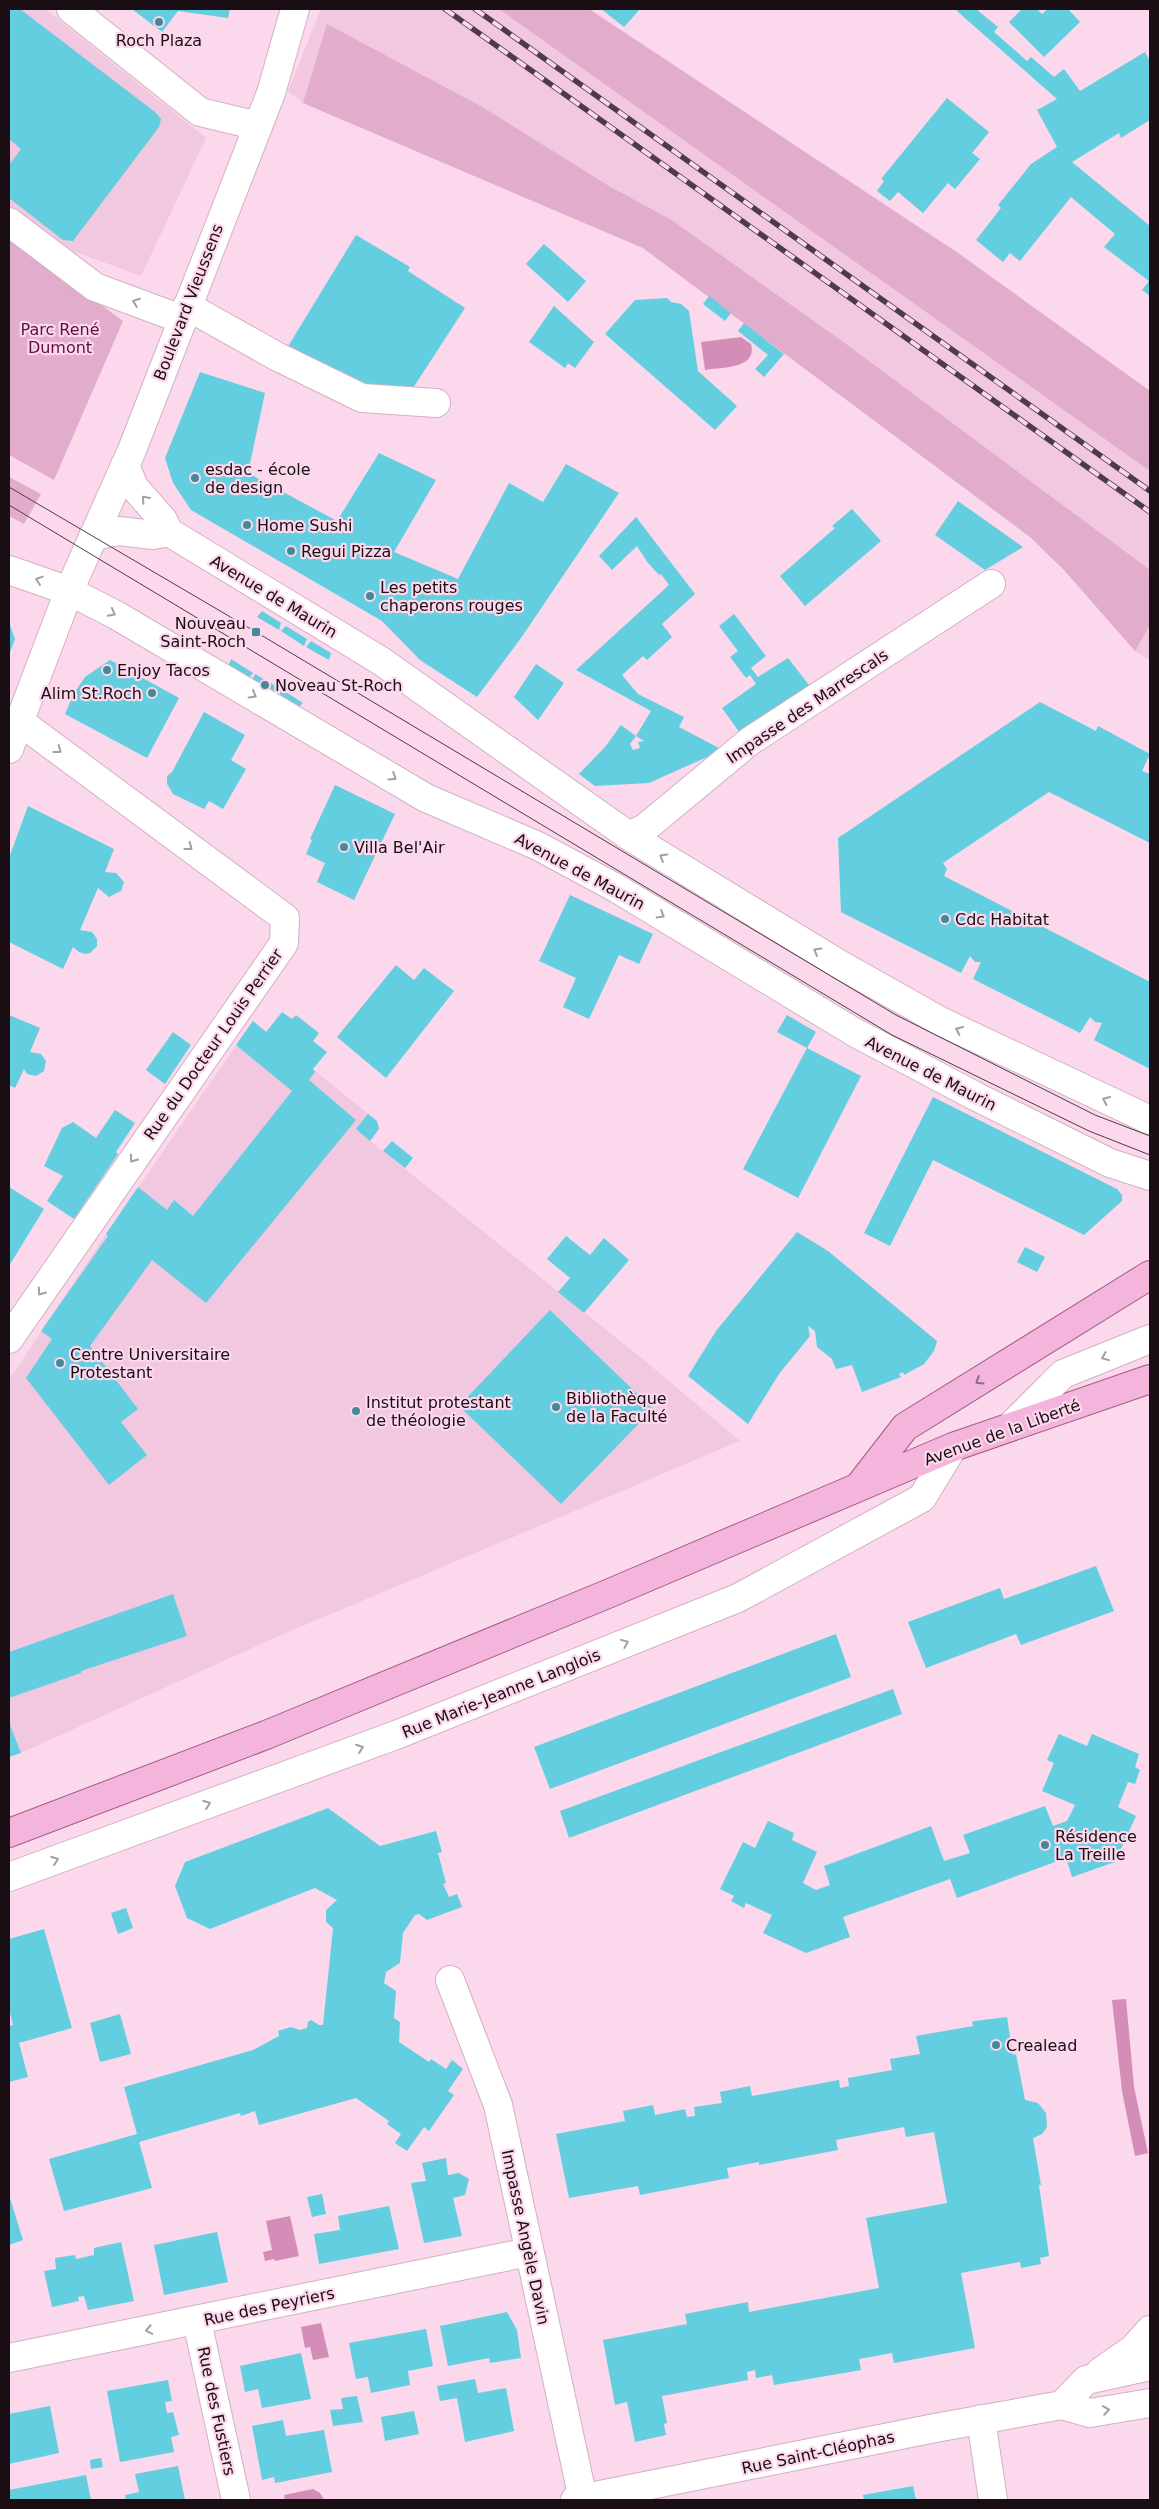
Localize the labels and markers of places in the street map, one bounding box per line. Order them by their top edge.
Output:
marker: Roch Plaza [153,16,165,28]
place label: Roch Plaza [116,31,202,50]
place label: esdac - école de design [205,460,311,497]
marker: esdac - école de design [189,472,201,484]
place label: Home Sushi [257,516,353,535]
marker: Home Sushi [241,519,253,531]
place label: Regui Pizza [301,542,391,561]
marker: Regui Pizza [285,545,297,557]
place label: Les petits chaperons rouges [380,578,523,615]
marker: Les petits chaperons rouges [364,590,376,602]
place label: Nouveau Saint-Roch [160,614,246,651]
marker: Nouveau Saint-Roch [250,626,262,638]
place label: Enjoy Tacos [117,661,210,680]
marker: Enjoy Tacos [101,664,113,676]
place label: Noveau St-Roch [275,676,402,695]
marker: Noveau St-Roch [259,679,271,691]
place label: Alim St.Roch [41,684,142,703]
marker: Alim St.Roch [146,687,158,699]
place label: Villa Bel'Air [354,838,445,857]
marker: Villa Bel'Air [338,841,350,853]
place label: Cdc Habitat [955,910,1049,929]
marker: Cdc Habitat [939,913,951,925]
place label: Centre Universitaire Protestant [70,1345,230,1382]
marker: Centre Universitaire Protestant [54,1357,66,1369]
place label: Bibliothèque de la Faculté [566,1389,667,1426]
place label: Institut protestant de théologie [366,1393,511,1430]
marker: Bibliothèque de la Faculté [550,1401,562,1413]
marker: Institut protestant de théologie [350,1405,362,1417]
place label: Résidence La Treille [1055,1827,1137,1864]
marker: Résidence La Treille [1039,1839,1051,1851]
place label: Crealead [1006,2036,1077,2055]
marker: Crealead [990,2039,1002,2051]

